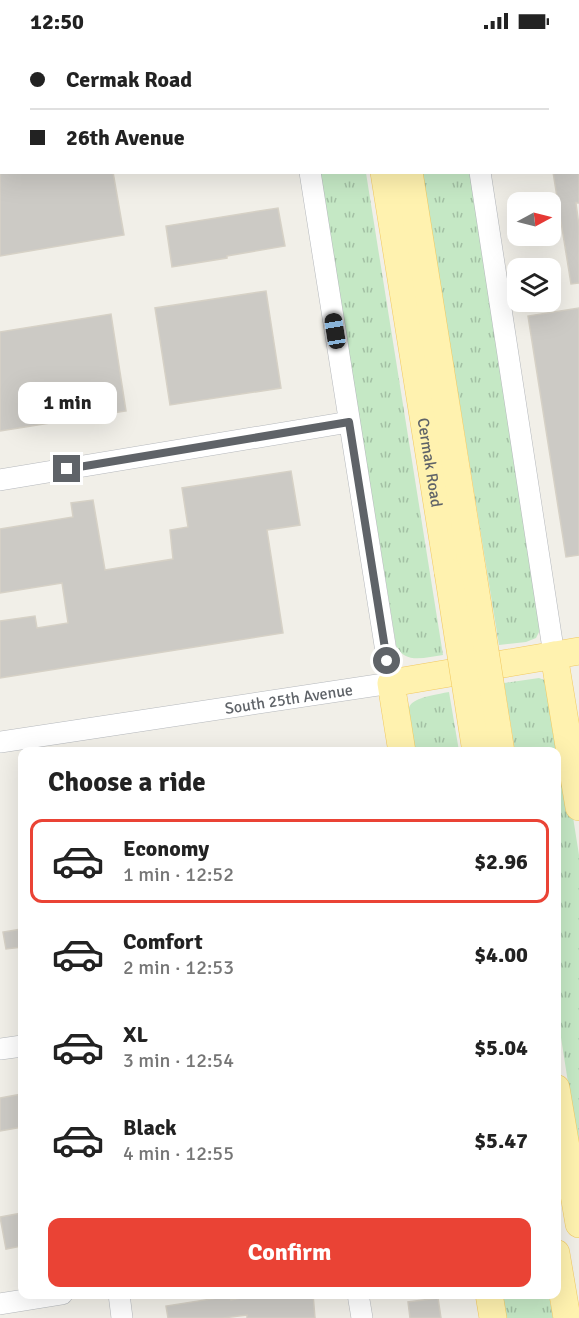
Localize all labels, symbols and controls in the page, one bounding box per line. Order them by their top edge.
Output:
text: 12:50 [30,8,84,35]
text: Cermak Road [66,66,192,93]
text: 26th Avenue [66,124,185,151]
north arrow [507,192,561,246]
map controls [507,192,561,312]
button: layers [507,258,561,312]
car [323,312,347,350]
callout: 1 min [17,382,116,424]
text: 1 min [43,390,92,415]
street label: Cermak Road [412,416,446,509]
route end [53,455,80,482]
route start [373,647,400,674]
street label: South 25th Avenue [224,680,354,719]
text: Choose a ride [48,766,206,799]
icon: car [51,834,105,888]
text: Economy [123,835,209,862]
text: $2.96 [474,848,528,875]
text: 1 min · 12:52 [123,862,234,887]
icon: car [51,927,105,981]
text: Comfort [123,928,203,955]
text: $4.00 [474,941,528,968]
text: 2 min · 12:53 [123,955,234,980]
icon: car [51,1020,105,1074]
text: XL [123,1021,148,1048]
text: $5.04 [474,1034,528,1061]
text: 3 min · 12:54 [123,1048,234,1073]
icon: car [51,1113,105,1167]
text: Black [123,1114,177,1141]
text: $5.47 [474,1127,528,1154]
text: 4 min · 12:55 [123,1141,234,1166]
button: Confirm [48,1218,531,1287]

